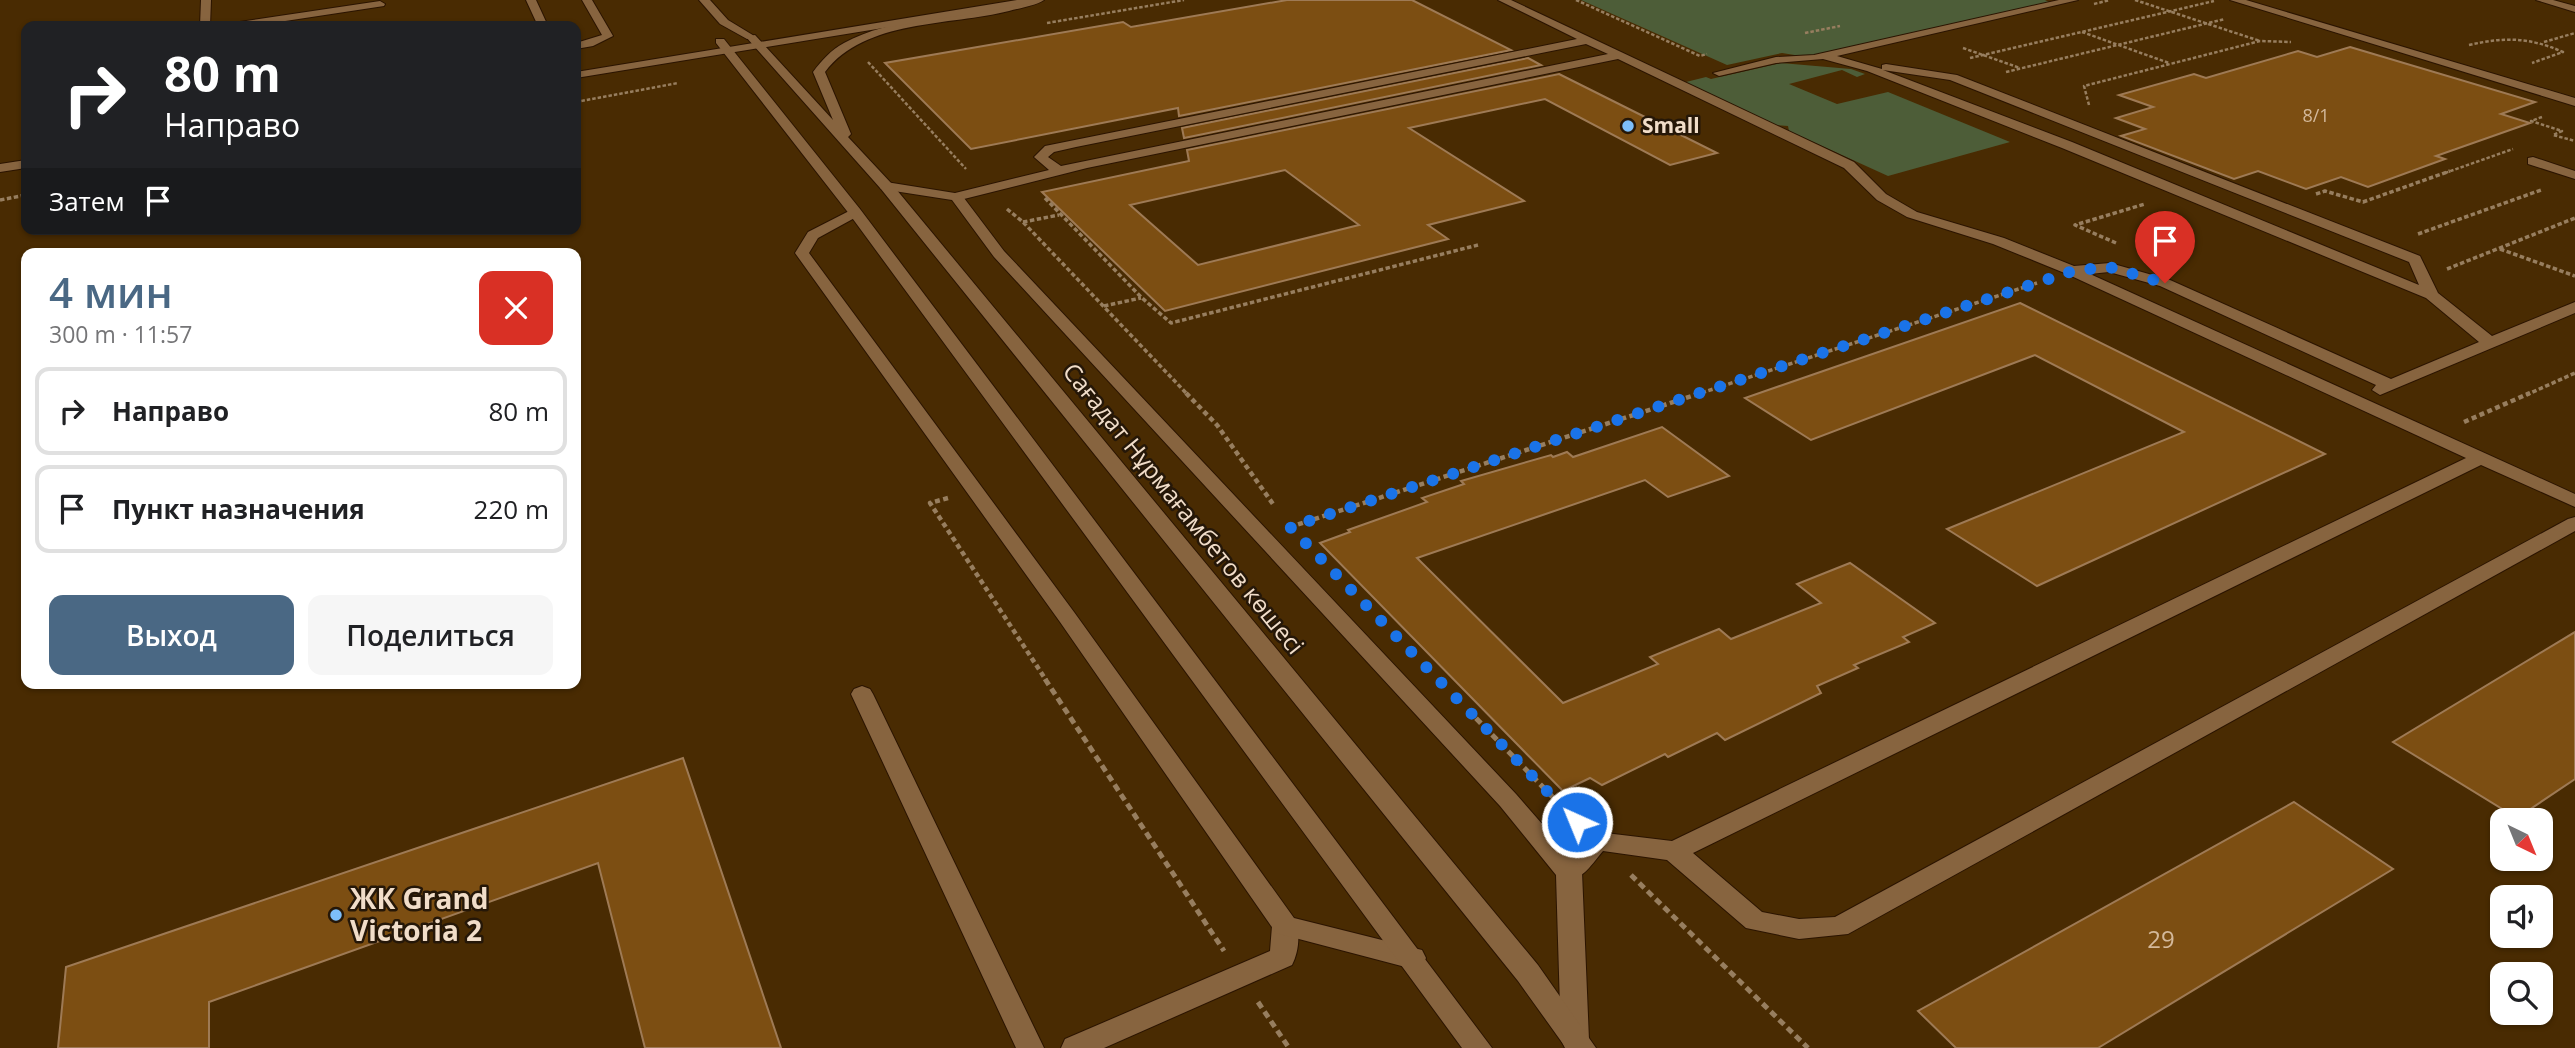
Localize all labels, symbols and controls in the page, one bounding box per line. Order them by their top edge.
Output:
text: 80 m [164,40,281,106]
icon: right [49,49,140,140]
text: Направо [164,103,300,146]
house number: 8/1 [2302,103,2330,127]
place label: Small [1642,111,1700,139]
marker: Small [1620,118,1636,134]
icon: arrive [139,182,177,220]
text: Затем [49,183,125,219]
pin [2135,211,2195,283]
icon: arrive [2146,222,2184,260]
text: 4 мин [49,263,173,320]
button: close [479,271,553,345]
text: 300 m · 11:57 [49,318,192,350]
street label: Сағадат Нұрмағамбетов көшесі [1056,355,1312,661]
icon: right [53,392,91,430]
text: Направо [112,393,229,429]
text: 80 m [488,393,549,429]
icon: arrive [53,490,91,528]
text: Пункт назначения [112,491,365,527]
text: 220 m [474,491,549,527]
button: Выход [49,595,294,675]
button: Поделиться [308,595,553,675]
position arrow [1540,785,1614,859]
north arrow [2490,808,2553,872]
map controls [2490,808,2553,1025]
place label: ЖК Grand Victoria 2 [350,879,489,949]
button: sound [2490,885,2553,948]
marker: ЖК Grand Victoria 2 [328,907,344,923]
house number: 29 [2147,922,2175,955]
button: search [2490,962,2553,1025]

